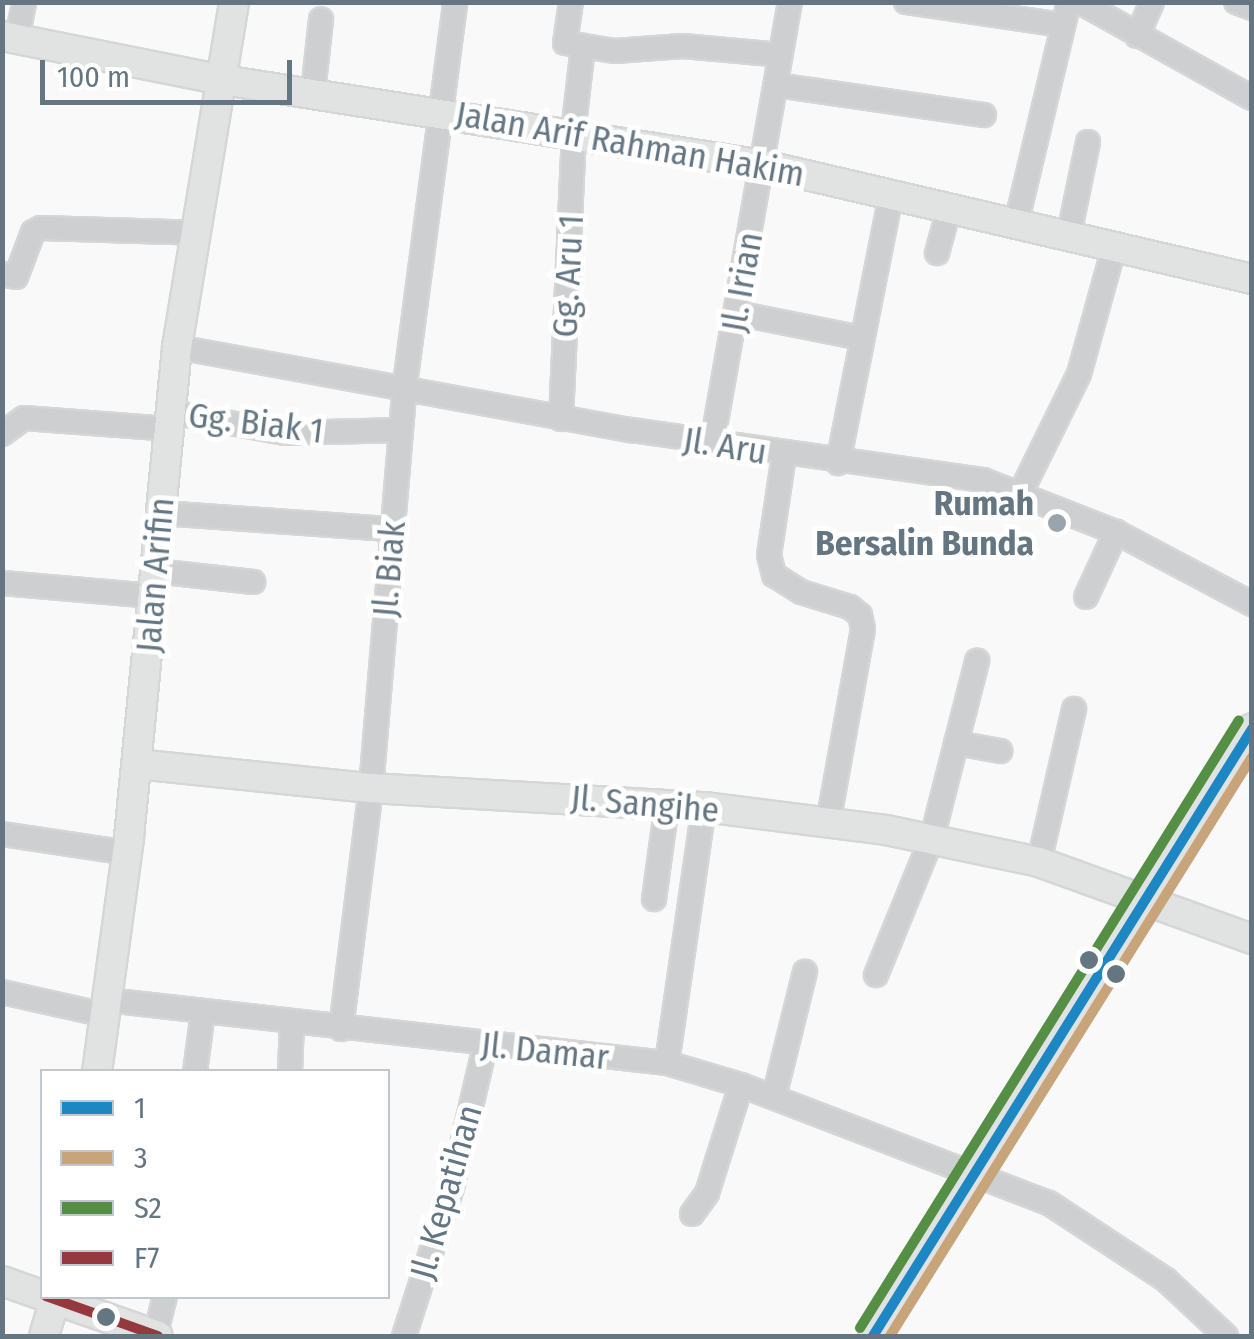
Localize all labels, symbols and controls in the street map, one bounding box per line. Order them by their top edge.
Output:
scale bar [45,40,298,102]
text: 100 m [57,59,130,95]
street label: Jalan Arif Rahman Hakim [452,93,808,195]
street label: Gg. Aru 1 [544,214,592,338]
street label: Jl. Irian [713,229,771,335]
street label: Gg. Biak 1 [186,394,326,452]
street label: Jl. Aru [680,419,770,473]
place label: Rumah Bersalin Bunda [815,482,1034,564]
street label: Jalan Arifin [127,496,183,654]
marker: Rumah Bersalin Bunda [1044,510,1070,536]
street label: Jl. Biak [364,519,414,619]
street label: Jl. Sangihe [569,777,721,831]
unlabelled marker [1079,950,1099,970]
unlabelled marker [1106,964,1126,984]
street label: Jl. Damar [479,1023,611,1079]
legend [40,1069,390,1299]
text: 1 [134,1090,146,1126]
street label: Jl. Kepatihan [401,1100,491,1284]
text: 3 [134,1140,148,1176]
text: S2 [134,1190,162,1226]
text: F7 [134,1240,159,1276]
unlabelled marker [96,1307,116,1327]

